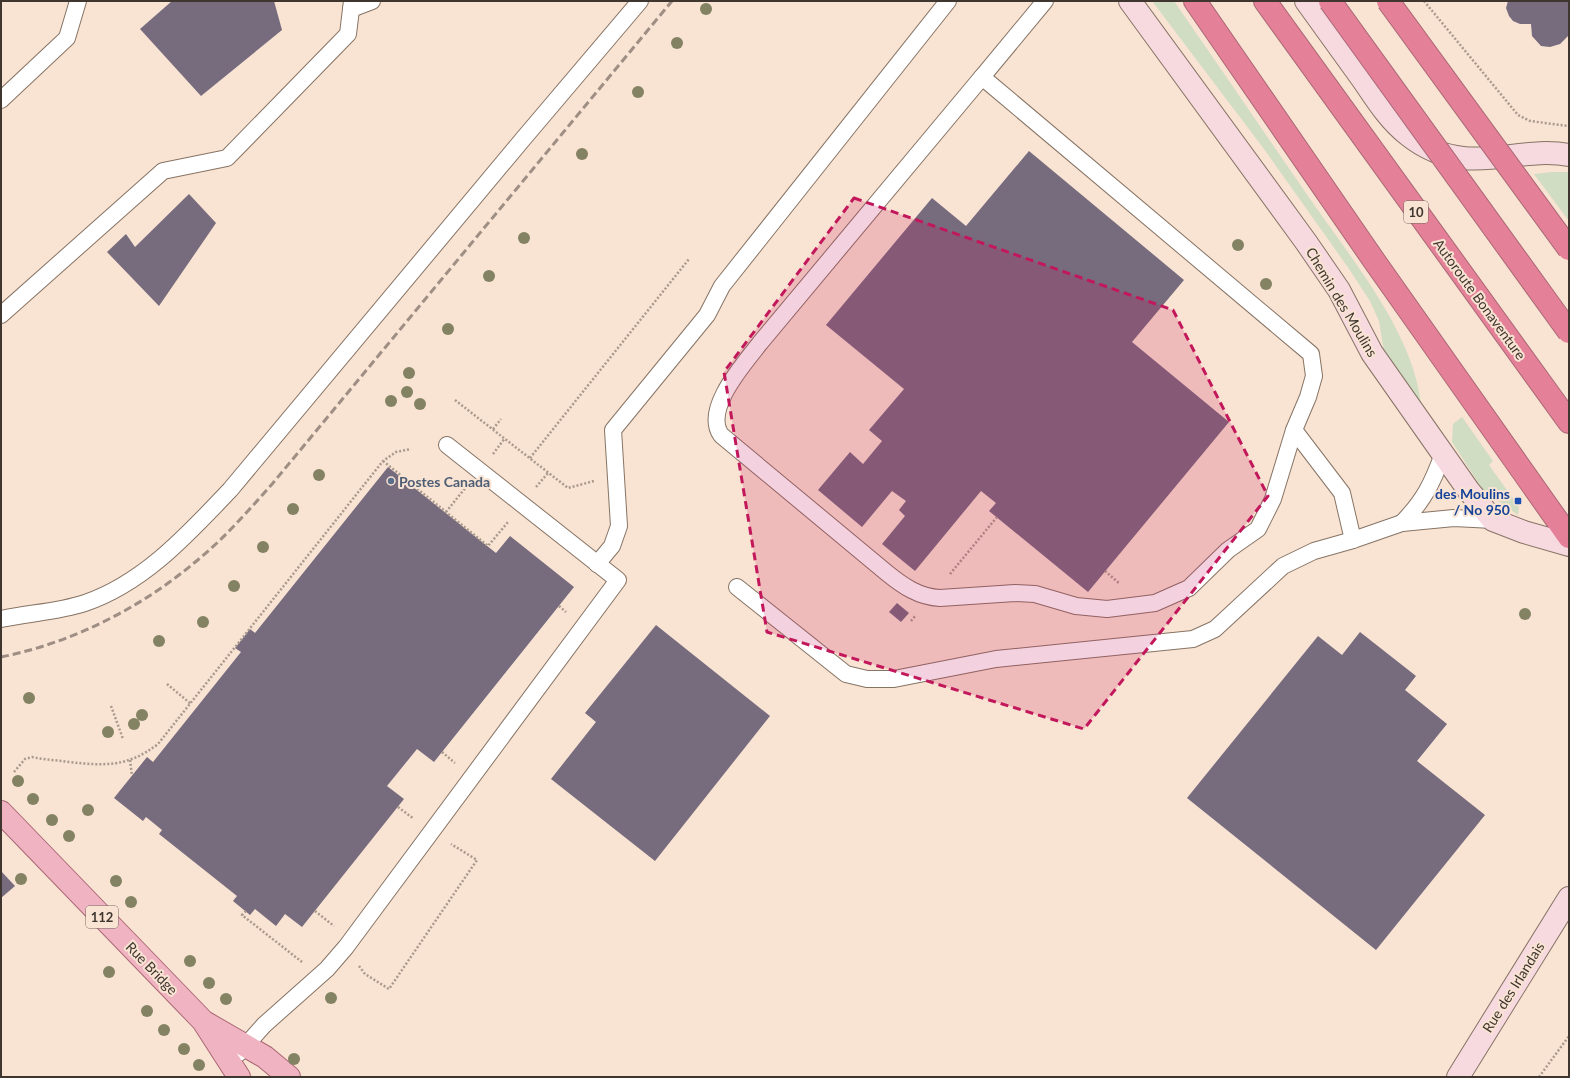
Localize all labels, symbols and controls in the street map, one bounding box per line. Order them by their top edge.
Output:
road number: 10 [1404,201,1428,223]
street label: Autoroute Bonaventure [1430,235,1530,363]
street label: Chemin des Moulins [1303,244,1381,360]
place label: Postes Canada [399,473,490,490]
marker: Postes Canada [386,476,396,486]
place label: des Moulins / No 950 [1435,485,1510,518]
marker: des Moulins / No 950 [1513,496,1523,506]
road number: 112 [86,906,118,928]
street label: Rue Bridge [123,938,181,998]
street label: Rue des Irlandais [1478,939,1548,1035]

